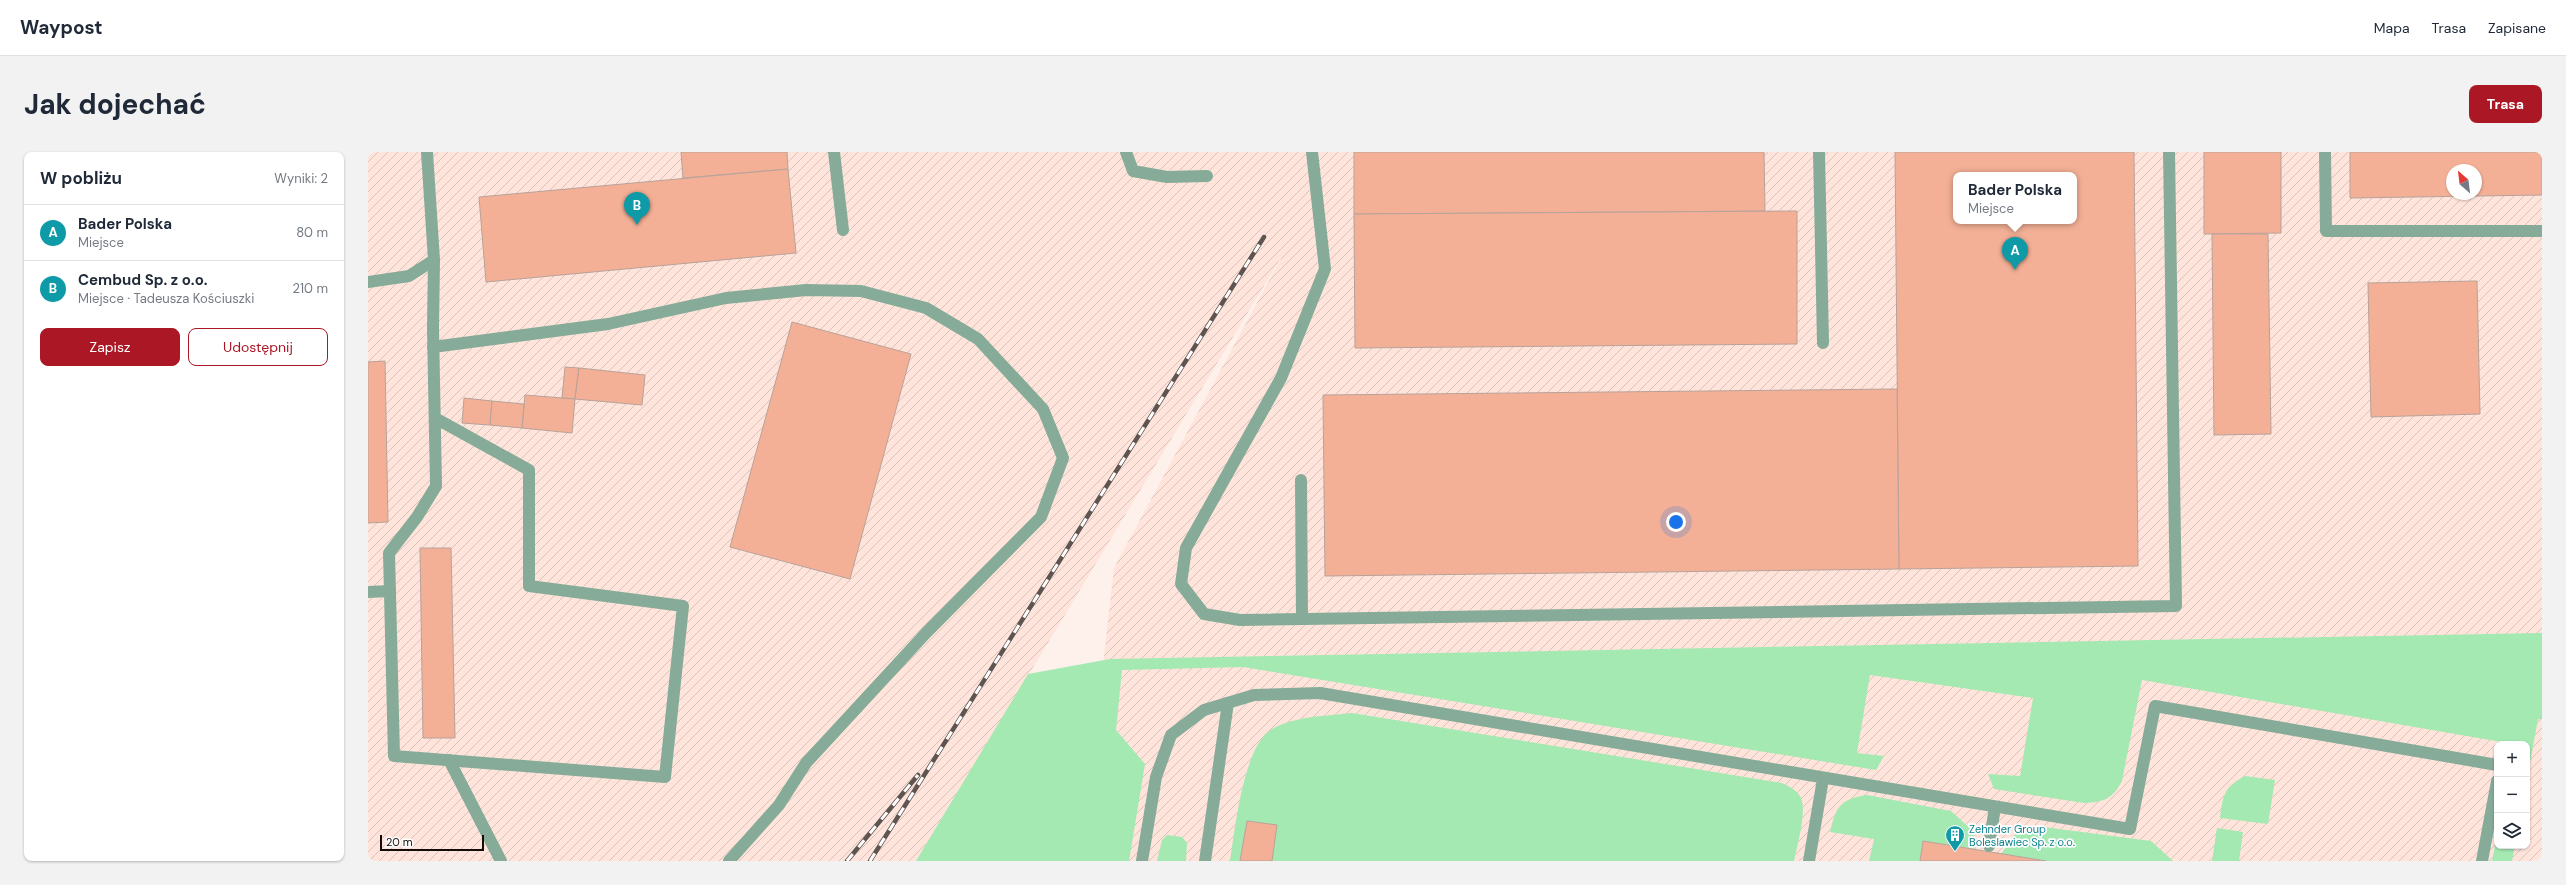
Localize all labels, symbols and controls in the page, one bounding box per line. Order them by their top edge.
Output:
text: Waypost [20,15,103,40]
text: Mapa [2374,19,2410,37]
text: Trasa [2432,19,2466,37]
text: Zapisane [2488,19,2546,37]
button: Trasa [2469,85,2542,123]
text: Jak dojechać [24,86,206,123]
north arrow [2446,164,2482,200]
text: W pobliżu [40,167,122,189]
text: Wyniki: 2 [274,170,328,187]
popup [1953,172,2077,224]
text: Bader Polska [1968,180,2062,200]
pin: B [624,192,650,225]
text: Miejsce [1968,200,2014,217]
text: Bader Polska [78,214,172,234]
text: A [48,224,58,241]
text: 80 m [296,224,328,241]
text: Miejsce [78,234,124,251]
pin: A [2002,237,2028,270]
text: Cembud Sp. z o.o. [78,270,208,290]
text: B [49,280,57,297]
text: 210 m [293,280,328,297]
text: Miejsce · Tadeusza Kościuszki [78,290,254,307]
button: Zapisz [40,328,180,366]
button: Udostępnij [188,328,328,366]
your location [1666,512,1686,532]
map controls [2494,741,2530,849]
button: + [2494,741,2530,777]
button: − [2494,777,2530,813]
button: layers [2494,813,2530,849]
place label: Zehnder Group Boleslawiec Sp. z o.o. [1969,822,2075,849]
building icon: Zehnder Group Boleslawiec Sp. z o.o. [1944,824,1966,852]
scale bar [380,833,484,852]
text: 20 m [386,835,412,849]

